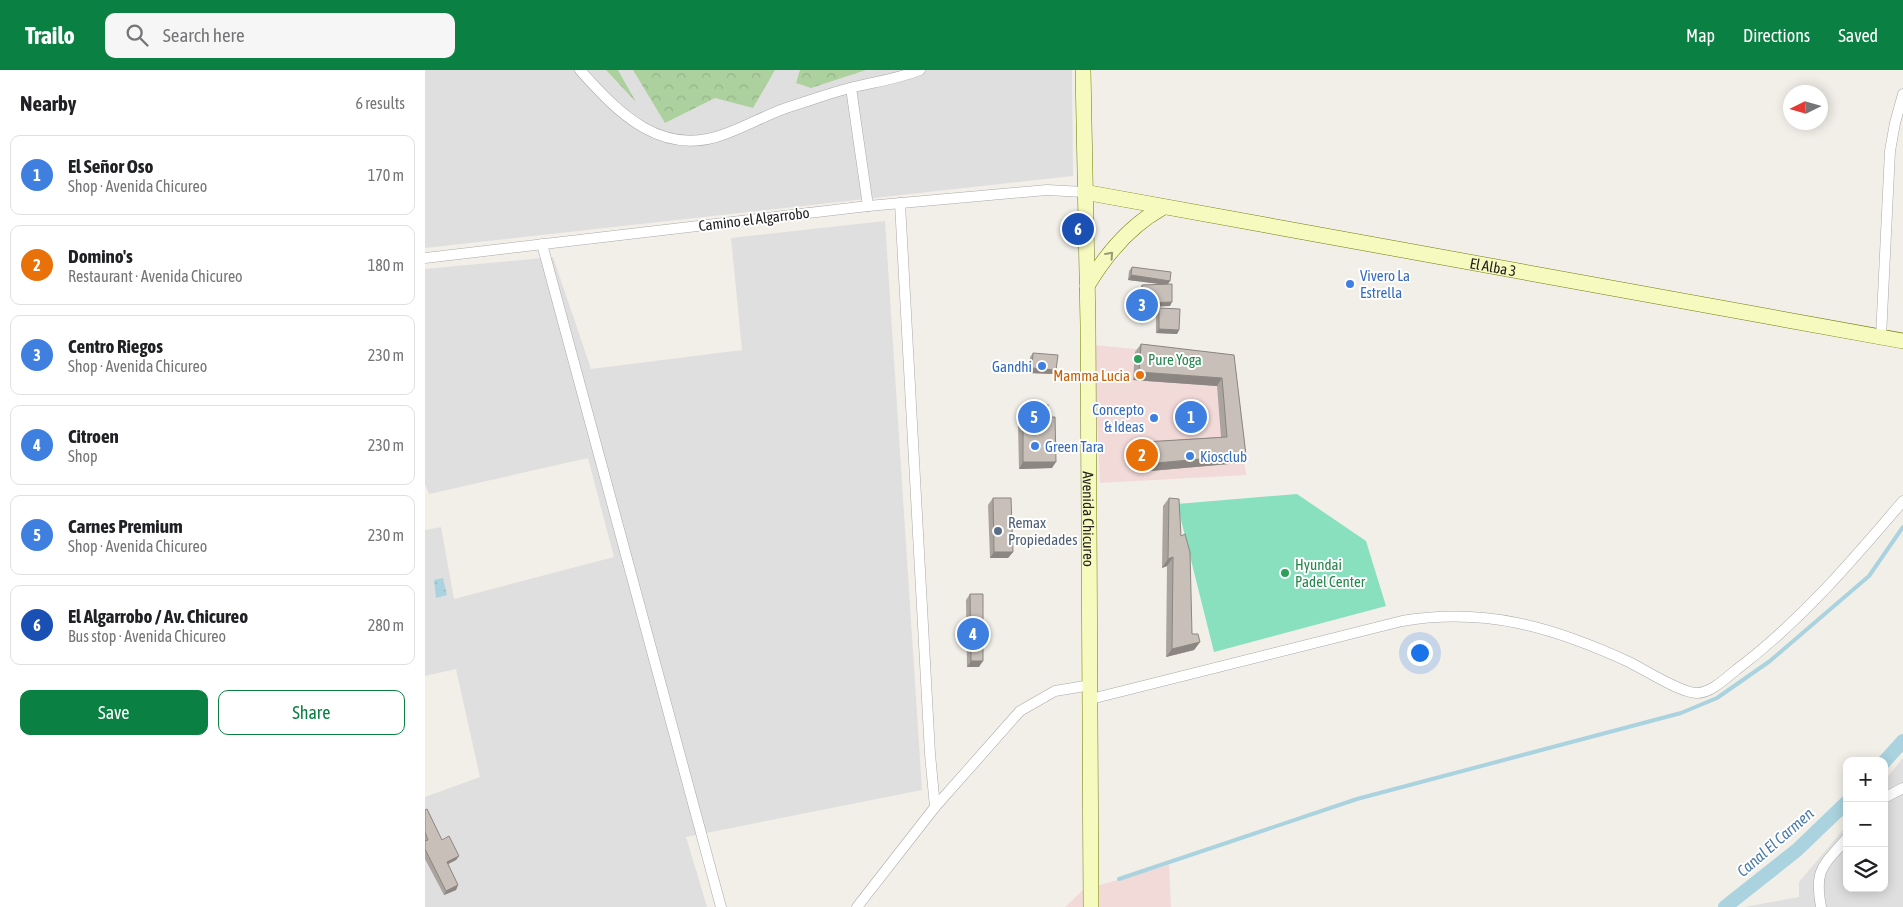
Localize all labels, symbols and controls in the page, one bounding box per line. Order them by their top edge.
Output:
search box [105,13,455,58]
icon: search [123,21,151,49]
text: Trailo [25,22,75,49]
text: Search here [163,24,245,46]
text: Map [1686,25,1715,46]
text: Directions [1743,25,1810,46]
text: Saved [1838,25,1878,46]
north arrow [1783,85,1828,130]
text: Nearby [20,91,76,115]
text: 6 results [355,94,405,112]
text: El Señor Oso [68,155,153,177]
text: 1 [33,166,41,184]
text: 170 m [368,166,404,184]
text: Shop · Avenida Chicureo [68,177,207,195]
street label: Camino el Algarrobo [698,204,810,234]
pin: 6 [1062,210,1094,248]
text: Domino's [68,245,133,267]
one-way arrow [1104,251,1113,260]
street label: El Alba 3 [1469,254,1518,279]
text: 2 [33,256,41,274]
text: 180 m [368,256,404,274]
text: Restaurant · Avenida Chicureo [68,267,243,285]
place label: Vivero La Estrella [1360,267,1410,301]
marker: Vivero La Estrella [1344,278,1356,290]
pin: 3 [1126,286,1158,324]
text: Centro Riegos [68,335,163,357]
text: 3 [33,346,41,364]
text: 230 m [368,346,404,364]
place label: Pure Yoga [1148,351,1202,368]
marker: Pure Yoga [1132,353,1144,365]
text: Shop · Avenida Chicureo [68,357,207,375]
place label: Gandhi [992,358,1032,375]
marker: Gandhi [1036,360,1048,372]
place label: Mamma Lucia [1053,367,1130,384]
marker: Mamma Lucia [1134,369,1146,381]
pin: 5 [1018,398,1050,436]
pin: 1 [1175,398,1207,436]
place label: Concepto & Ideas [1092,401,1144,435]
marker: Concepto & Ideas [1148,412,1160,424]
text: Citroen [68,425,119,447]
text: 4 [33,436,41,454]
text: 230 m [368,436,404,454]
pin: 2 [1126,436,1158,474]
place label: Green Tara [1045,438,1104,455]
marker: Green Tara [1029,440,1041,452]
text: Shop [68,447,98,465]
place label: Kiosclub [1200,448,1247,465]
marker: Kiosclub [1184,450,1196,462]
street label: Avenida Chicureo [1080,471,1098,567]
place label: Remax Propiedades [1008,514,1077,548]
text: Carnes Premium [68,515,183,537]
marker: Remax Propiedades [992,525,1004,537]
text: 5 [33,526,41,544]
text: 230 m [368,526,404,544]
text: Shop · Avenida Chicureo [68,537,207,555]
place label: Hyundai Padel Center [1295,556,1366,590]
marker: Hyundai Padel Center [1279,567,1291,579]
text: El Algarrobo / Av. Chicureo [68,605,248,627]
pin: 4 [957,615,989,653]
text: 6 [33,616,41,634]
text: 280 m [368,616,404,634]
text: Bus stop · Avenida Chicureo [68,627,226,645]
your location [1407,640,1433,666]
button: Save [20,690,208,735]
button: Share [218,690,405,735]
map controls [1843,757,1888,892]
button: + [1843,757,1888,802]
button: − [1843,802,1888,847]
water label: Canal El Carmen [1733,804,1817,880]
button: layers [1843,847,1888,892]

